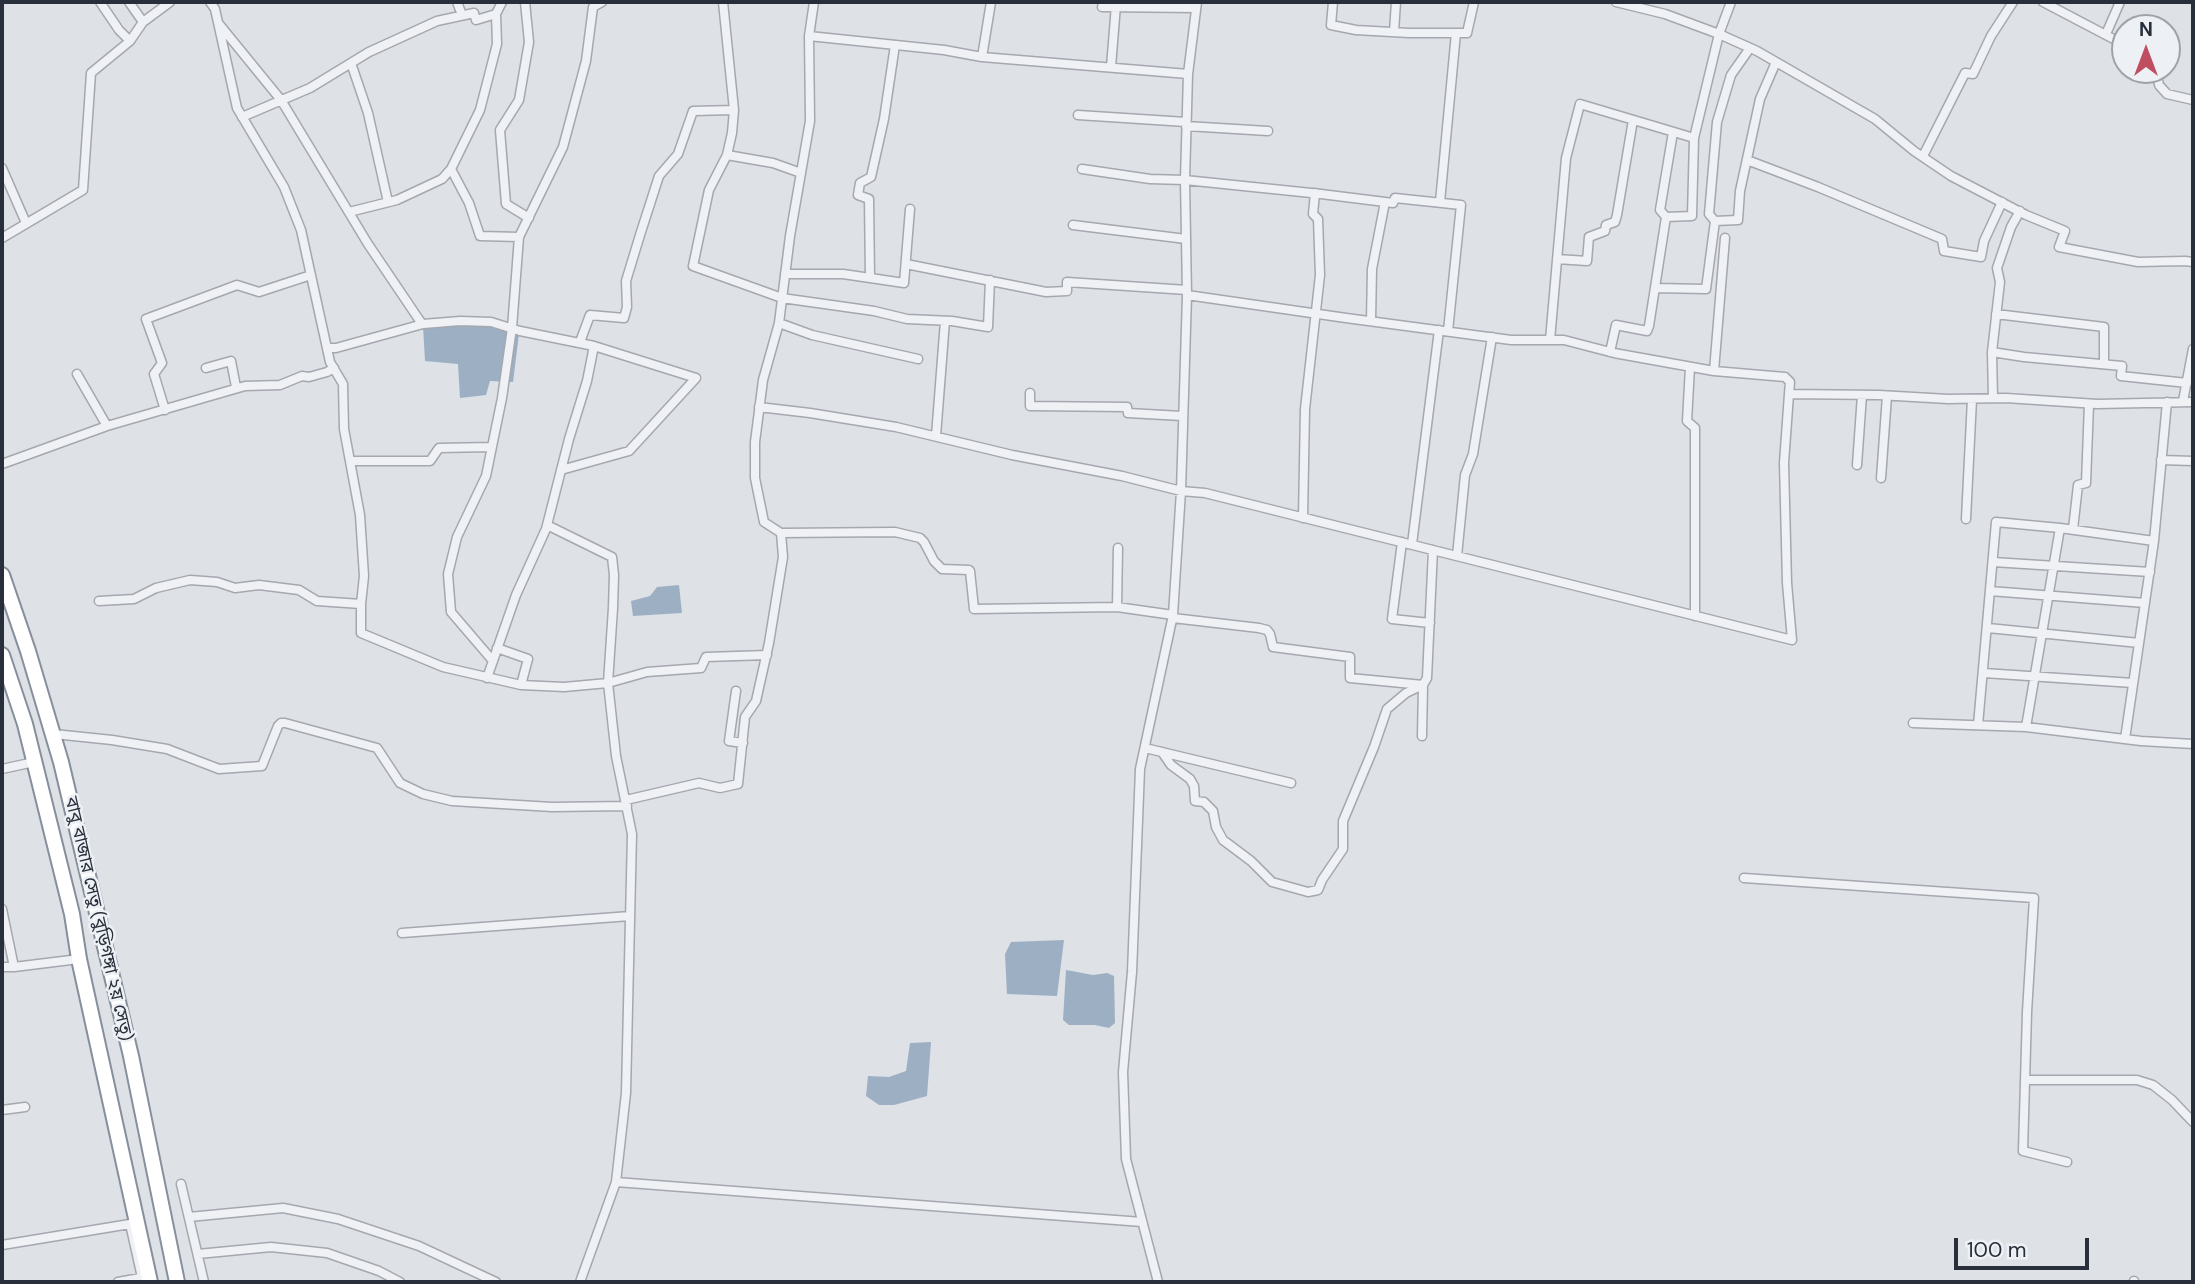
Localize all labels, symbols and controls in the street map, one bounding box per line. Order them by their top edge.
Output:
north arrow [2111,14,2181,84]
text: N [2139,17,2153,42]
street label: বাবু বাজার সেতু (বুড়িগঙ্গা ২য় সেতু) [59,795,137,1043]
scale bar [1957,1224,2092,1268]
text: 100 m [1967,1236,2027,1264]

